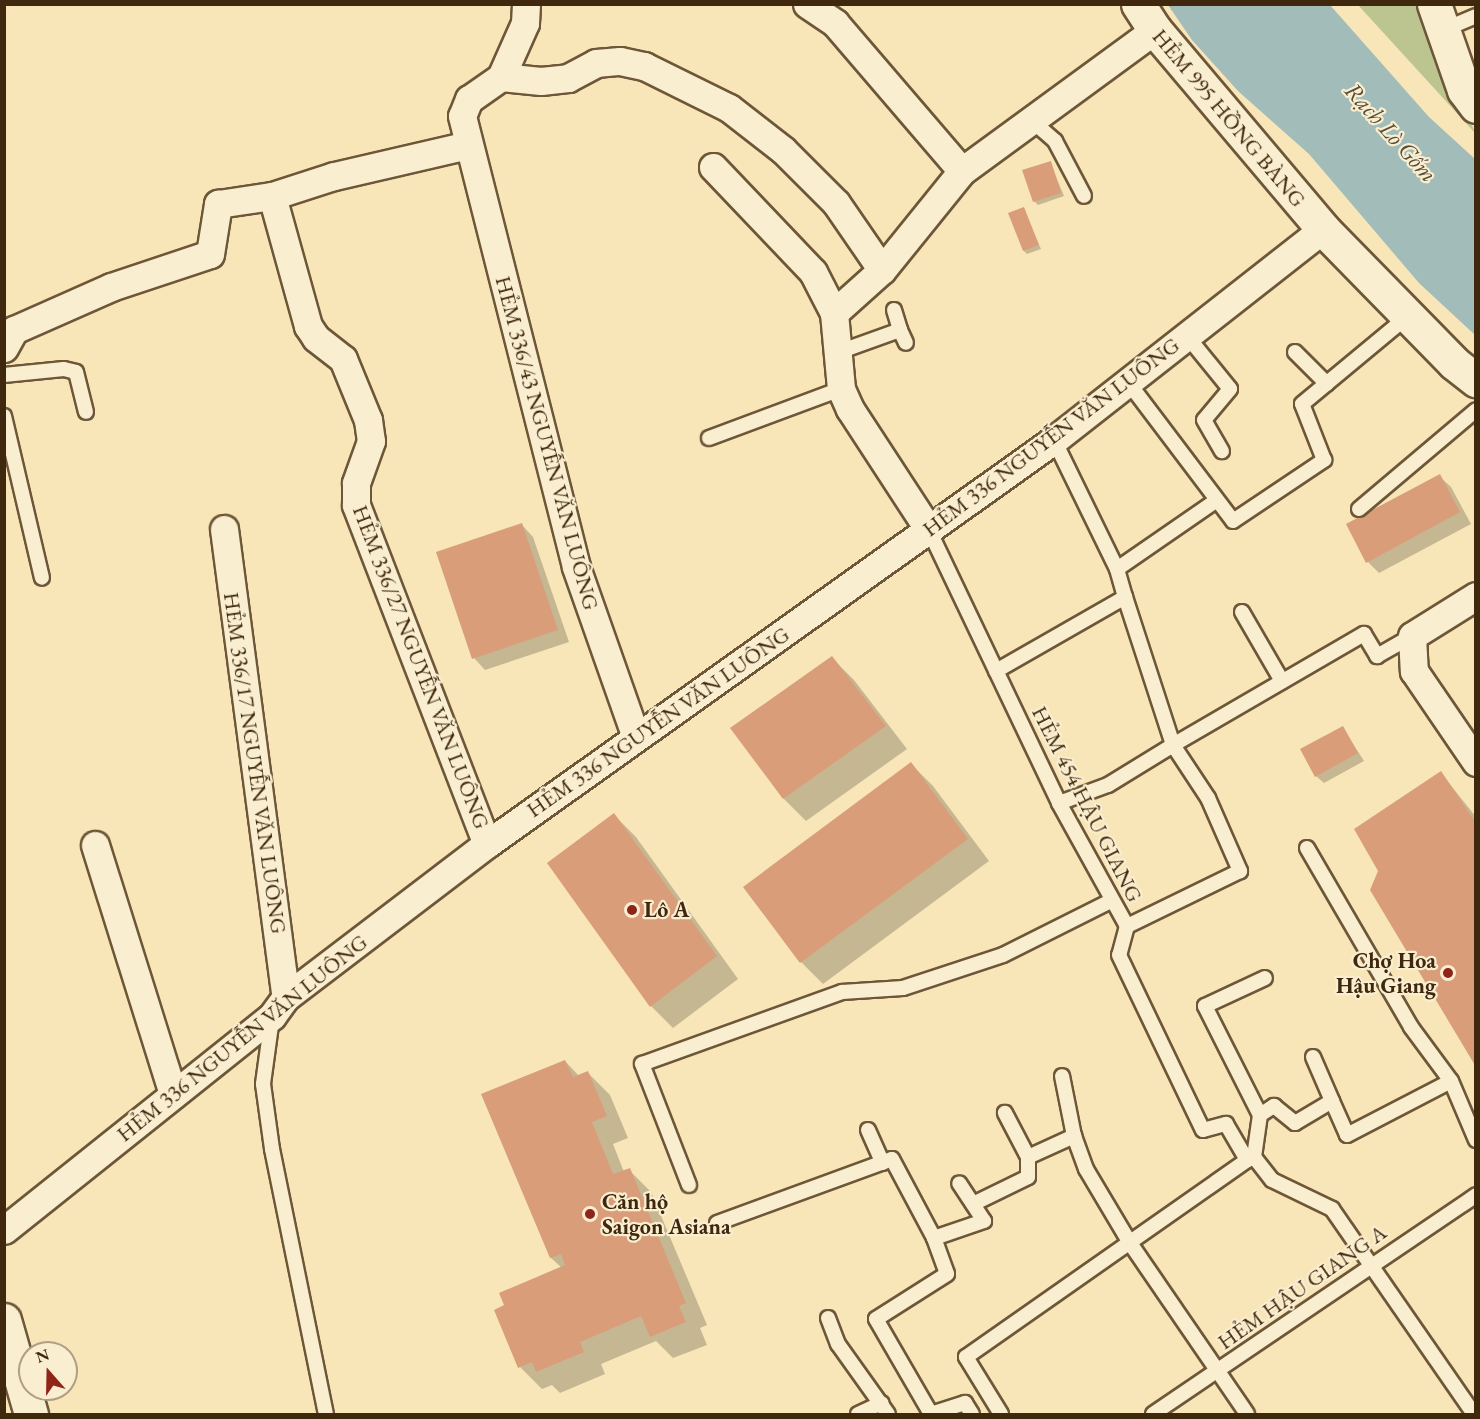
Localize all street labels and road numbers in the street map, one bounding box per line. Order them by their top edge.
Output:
street label: HẺM 995 HỒNG BÀNG [1147,23,1311,213]
street label: HẺM 336/43 NGUYỄN VĂN LUÔNG [490,273,604,613]
street label: HẺM 336 NGUYỄN VĂN LUÔNG [917,332,1185,542]
street label: HẺM 336/27 NGUYỄN VĂN LUÔNG [347,501,495,833]
street label: HẺM 336/17 NGUYỄN VĂN LUÔNG [218,590,292,936]
street label: HẺM 336 NGUYỄN VĂN LUÔNG [521,621,795,823]
street label: HẺM 454 HẬU GIANG [1026,702,1148,906]
street label: HẺM 336 NGUYỄN VĂN LUÔNG [111,929,373,1147]
street label: HẺM HẬU GIANG A [1213,1219,1391,1355]

